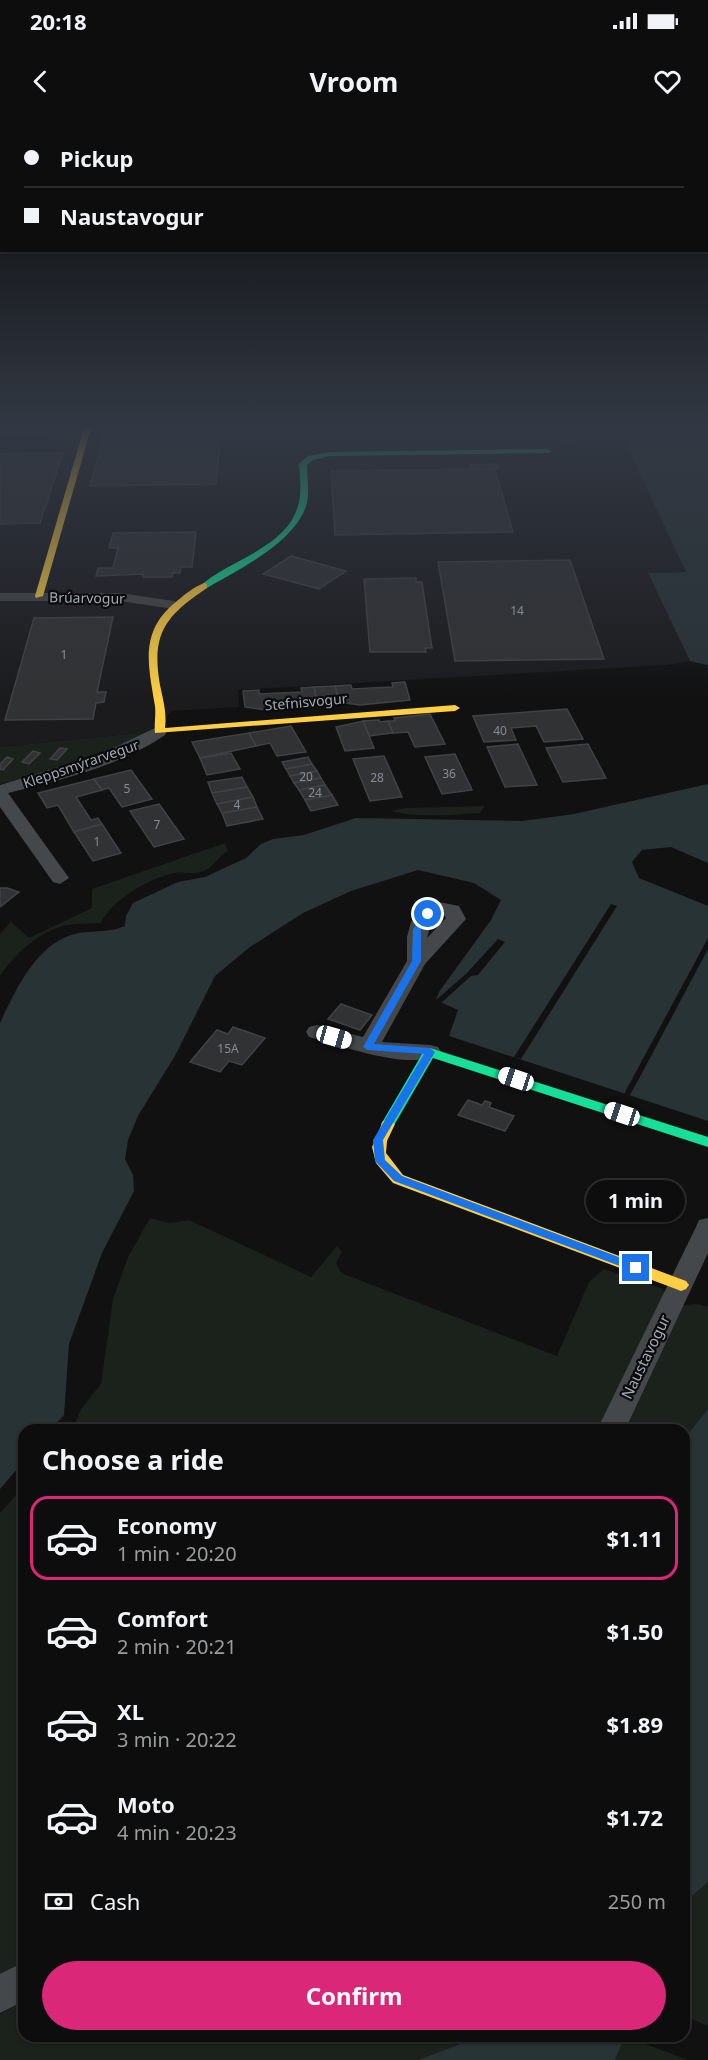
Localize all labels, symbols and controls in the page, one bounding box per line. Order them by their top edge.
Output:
text: 20:18 [30,6,87,36]
text: Vroom [310,63,398,100]
icon: back [24,65,57,98]
icon: heart [651,65,684,98]
text: Pickup [60,143,133,173]
text: Naustavogur [60,201,204,231]
street label: Brúarvogur [49,587,125,608]
house number: 14 [510,602,524,619]
house number: 1 [61,646,67,663]
street label: Stefnisvogur [264,688,348,715]
house number: 40 [493,722,507,739]
street label: Kleppsmýrarvegur [20,735,142,792]
house number: 36 [442,765,456,782]
house number: 20 [299,768,313,785]
house number: 28 [370,769,384,786]
house number: 5 [124,780,131,797]
house number: 24 [308,784,322,801]
house number: 4 [234,796,241,813]
house number: 7 [154,816,161,833]
house number: 1 [94,833,100,850]
route start [414,900,441,927]
car [314,1023,354,1051]
house number: 15A [217,1040,239,1057]
car [496,1065,536,1093]
car [602,1100,642,1128]
callout: 1 min [586,1181,686,1223]
text: 1 min [608,1187,663,1214]
route end [622,1254,649,1281]
street label: Naustavogur [616,1311,674,1402]
text: Choose a ride [42,1441,224,1478]
text: Economy [117,1510,216,1540]
icon: car [45,1511,99,1565]
text: $1.11 [606,1523,663,1553]
text: 1 min · 20:20 [117,1540,237,1567]
text: Comfort [117,1603,208,1633]
icon: car [45,1604,99,1658]
text: $1.50 [606,1616,663,1646]
text: 2 min · 20:21 [117,1633,237,1660]
text: XL [117,1696,144,1726]
icon: car [45,1697,99,1751]
text: $1.89 [606,1709,663,1739]
text: 3 min · 20:22 [117,1726,237,1753]
text: Moto [117,1789,175,1819]
icon: car [45,1790,99,1844]
text: $1.72 [606,1802,663,1832]
text: 4 min · 20:23 [117,1819,237,1846]
icon: cash [42,1885,75,1918]
text: Cash [90,1886,140,1916]
text: 250 m [608,1888,666,1915]
button: Confirm [42,1961,666,2030]

